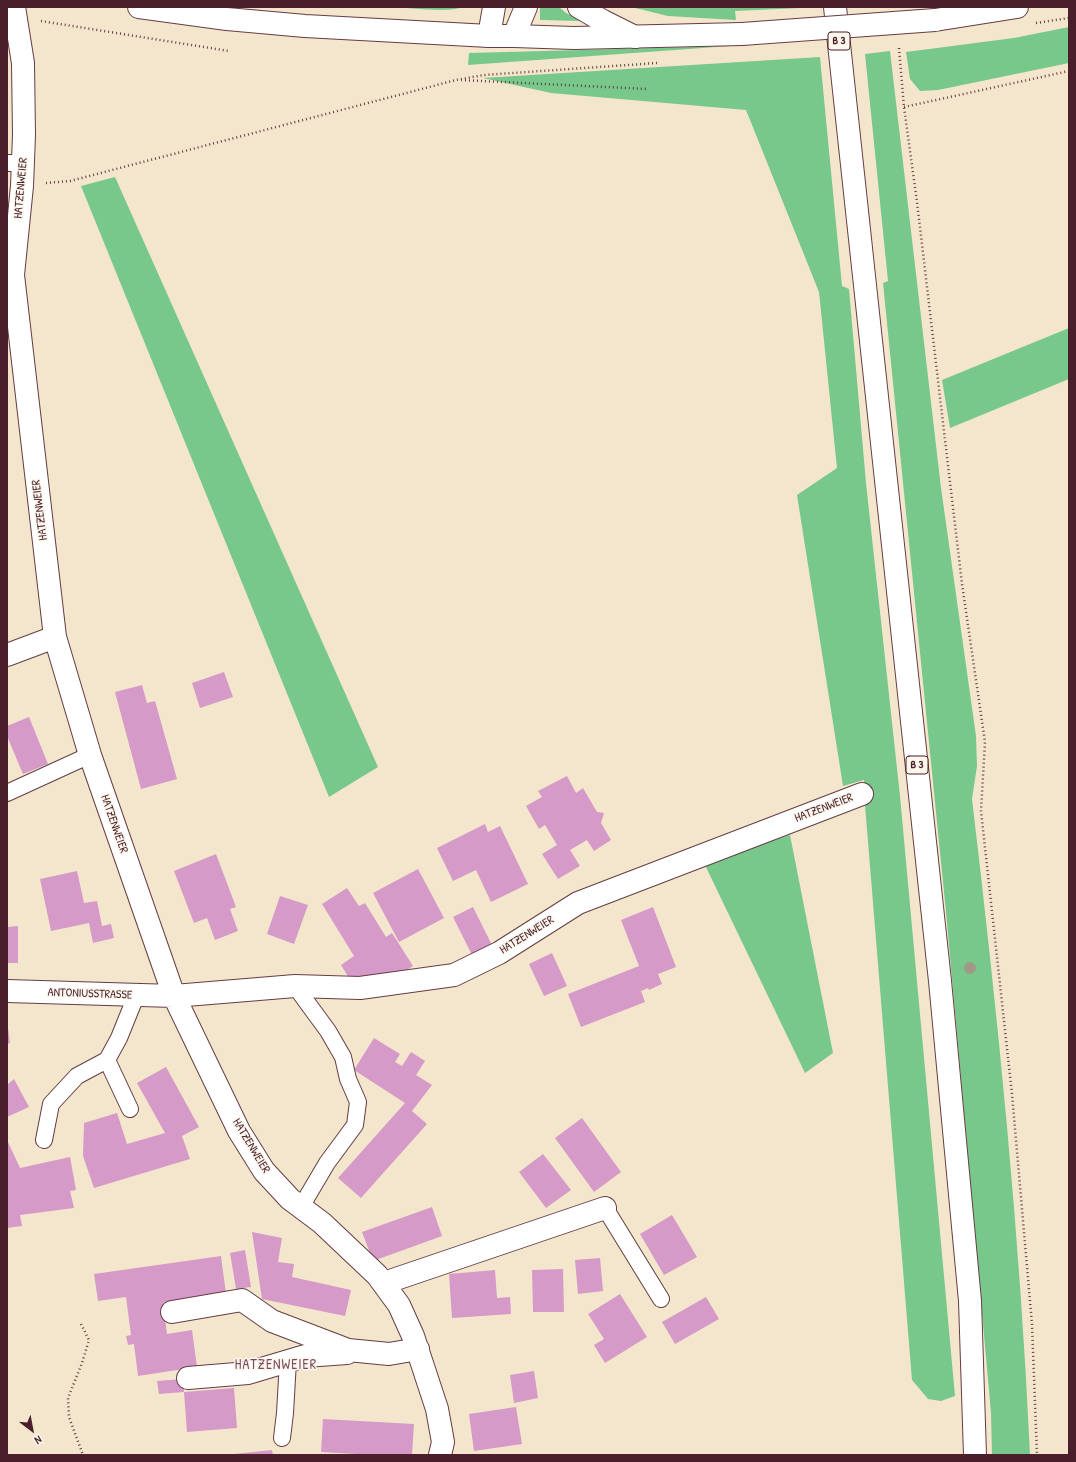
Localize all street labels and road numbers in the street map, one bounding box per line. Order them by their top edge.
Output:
road number: B 3 [828,32,850,50]
street label: HATZENWEIER [11,157,31,219]
street label: HATZENWEIER [29,479,51,541]
road number: B 3 [906,756,928,774]
street label: HATZENWEIER [793,790,855,826]
street label: HATZENWEIER [97,793,131,855]
street label: HATZENWEIER [497,913,557,957]
street label: ANTONIUSSTRASSE [47,985,133,1003]
street label: HATZENWEIER [229,1116,273,1176]

